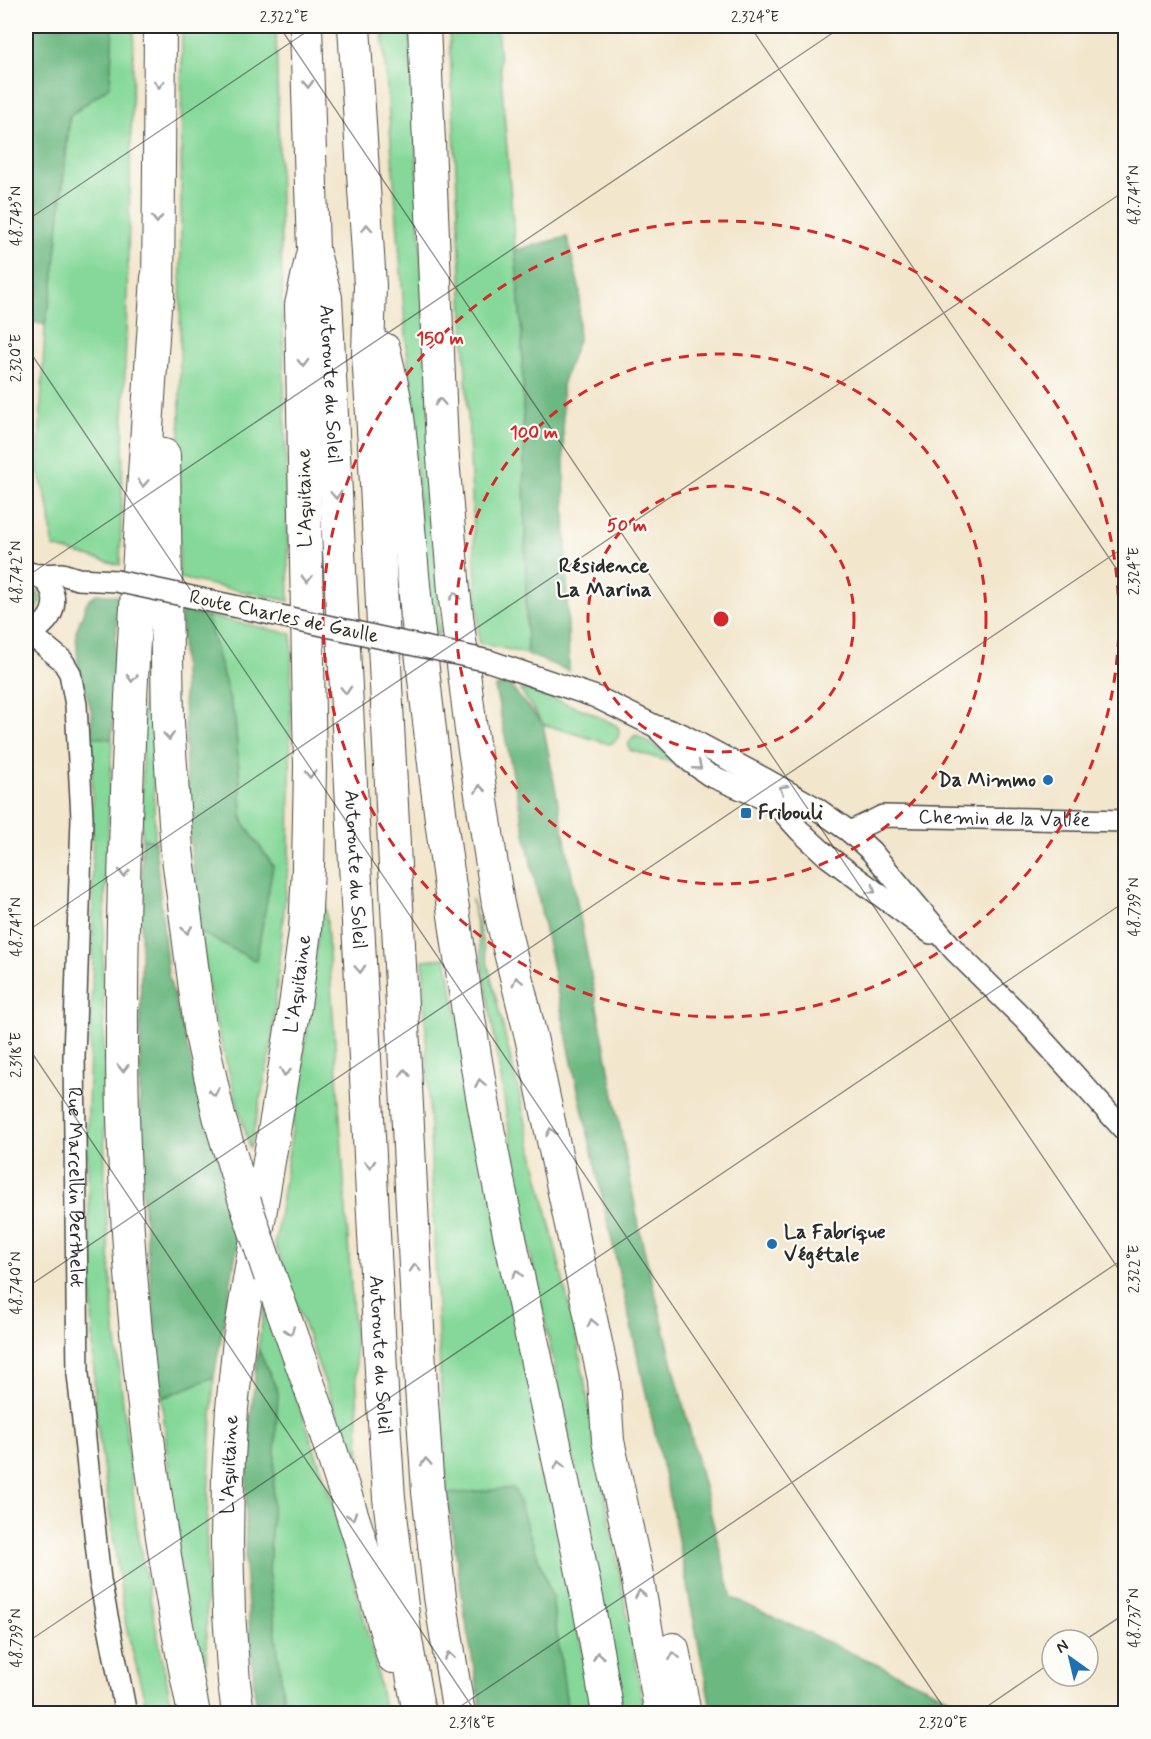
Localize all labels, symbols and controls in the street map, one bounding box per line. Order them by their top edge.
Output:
text: 2.322°E [260,8,308,28]
text: 2.324°E [731,8,779,28]
one-way arrow [153,79,165,88]
one-way arrow [301,79,314,88]
text: 48.741°N [1125,165,1145,225]
text: 48.743°N [7,186,27,246]
one-way arrow [151,214,163,223]
one-way arrow [360,223,373,232]
street label: Autoroute du Soleil [313,304,348,464]
text: 150 m [416,327,464,351]
text: 2.320°E [7,334,27,382]
one-way arrow [296,359,309,368]
one-way arrow [434,397,447,406]
text: 100 m [510,421,558,445]
street label: L'Aquitaine [291,448,319,548]
one-way arrow [137,479,150,488]
one-way arrow [330,491,343,500]
text: 50 m [607,514,647,538]
text: 48.742°N [7,541,27,603]
text: 2.324°E [1125,547,1145,595]
district label: Résidence La Marina [556,552,652,604]
one-way arrow [301,574,313,583]
street label: Route Charles de Gaulle [187,584,381,650]
one-way arrow [449,591,462,601]
centre of rings [711,609,731,629]
one-way arrow [126,674,139,683]
one-way arrow [340,686,353,695]
one-way arrow [162,731,175,740]
one-way arrow [691,759,702,770]
place label: Da Mimmo [938,767,1036,794]
one-way arrow [304,769,316,778]
marker: Da Mimmo [1041,773,1055,787]
one-way arrow [474,785,487,795]
one-way arrow [779,785,789,796]
street label: Autoroute du Soleil [338,789,373,950]
place label: Fribouli [758,800,823,827]
street label: Chemin de la Vallée [918,803,1091,834]
marker: Fribouli [739,806,753,820]
one-way arrow [118,868,131,877]
text: 48.739°N [1125,878,1145,936]
one-way arrow [865,883,876,894]
text: 48.741°N [7,897,27,957]
one-way arrow [180,925,193,934]
street label: L'Aquitaine [277,933,318,1035]
one-way arrow [354,964,367,973]
one-way arrow [511,976,524,986]
text: 2.318°E [7,1032,27,1078]
one-way arrow [117,1063,129,1072]
one-way arrow [279,1068,291,1077]
one-way arrow [399,1068,412,1077]
one-way arrow [474,1078,487,1088]
one-way arrow [206,1086,219,1096]
street label: Rue Marcellin Berthelot [61,1087,90,1288]
one-way arrow [545,1127,558,1137]
one-way arrow [363,1159,376,1168]
place label: La Fabrique Végétale [784,1219,886,1269]
marker: La Fabrique Végétale [765,1237,779,1251]
text: 2.322°E [1125,1245,1145,1293]
text: 48.740°N [7,1252,27,1314]
one-way arrow [409,1263,422,1272]
one-way arrow [511,1270,524,1280]
street label: Autoroute du Soleil [363,1274,398,1435]
one-way arrow [586,1318,599,1328]
one-way arrow [282,1325,295,1336]
street label: L'Aquitaine [214,1414,245,1514]
one-way arrow [420,1458,433,1467]
one-way arrow [553,1460,566,1470]
one-way arrow [345,1510,357,1521]
text: 48.737°N [1125,1588,1145,1648]
one-way arrow [634,1589,647,1599]
text: 48.739°N [7,1609,27,1667]
north arrow [1040,1628,1100,1688]
text: N [1052,1635,1073,1658]
one-way arrow [443,1651,456,1661]
one-way arrow [592,1651,605,1661]
one-way arrow [668,1651,681,1661]
text: 2.318°E [449,1714,495,1734]
text: 2.320°E [919,1714,967,1734]

